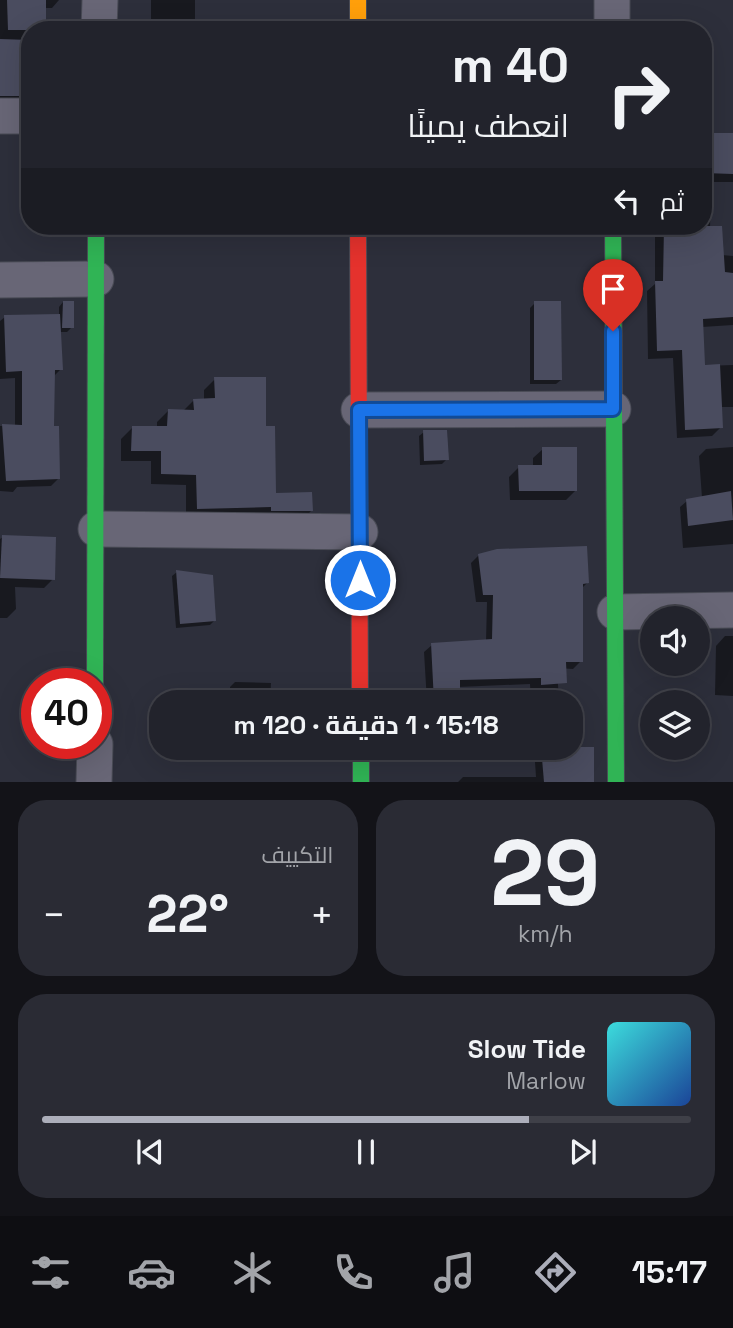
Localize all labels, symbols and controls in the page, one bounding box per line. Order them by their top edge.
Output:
text: 40 m [452,34,569,96]
icon: right [593,49,684,140]
text: انعطف يمينًا [407,106,569,146]
icon: left [608,182,646,220]
text: ثم [660,185,684,219]
pin [583,259,643,331]
icon: arrive [594,270,632,308]
position arrow [323,543,397,617]
map controls [640,606,710,760]
button: sound [640,606,710,676]
speed limit sign: 40 [21,668,112,759]
button: layers [640,690,710,760]
text: 15:18 · 1 دقيقة · 120 m [234,708,498,742]
text: 29 [490,815,600,932]
text: التكييف [261,840,334,870]
text: 22° [147,881,229,947]
text: − [42,891,66,939]
text: + [310,891,333,939]
text: km/h [518,919,573,949]
text: Slow Tide [468,1032,586,1066]
text: Marlow [506,1066,586,1096]
icon: previous [131,1133,169,1171]
icon: pause [347,1133,385,1171]
icon: next [564,1133,602,1171]
icon: filters [26,1248,75,1297]
icon: car [127,1248,176,1297]
icon: climate [228,1248,277,1297]
icon: phone [329,1248,378,1297]
icon: music [430,1248,479,1297]
icon: directions [531,1248,580,1297]
text: 15:17 [632,1252,707,1292]

